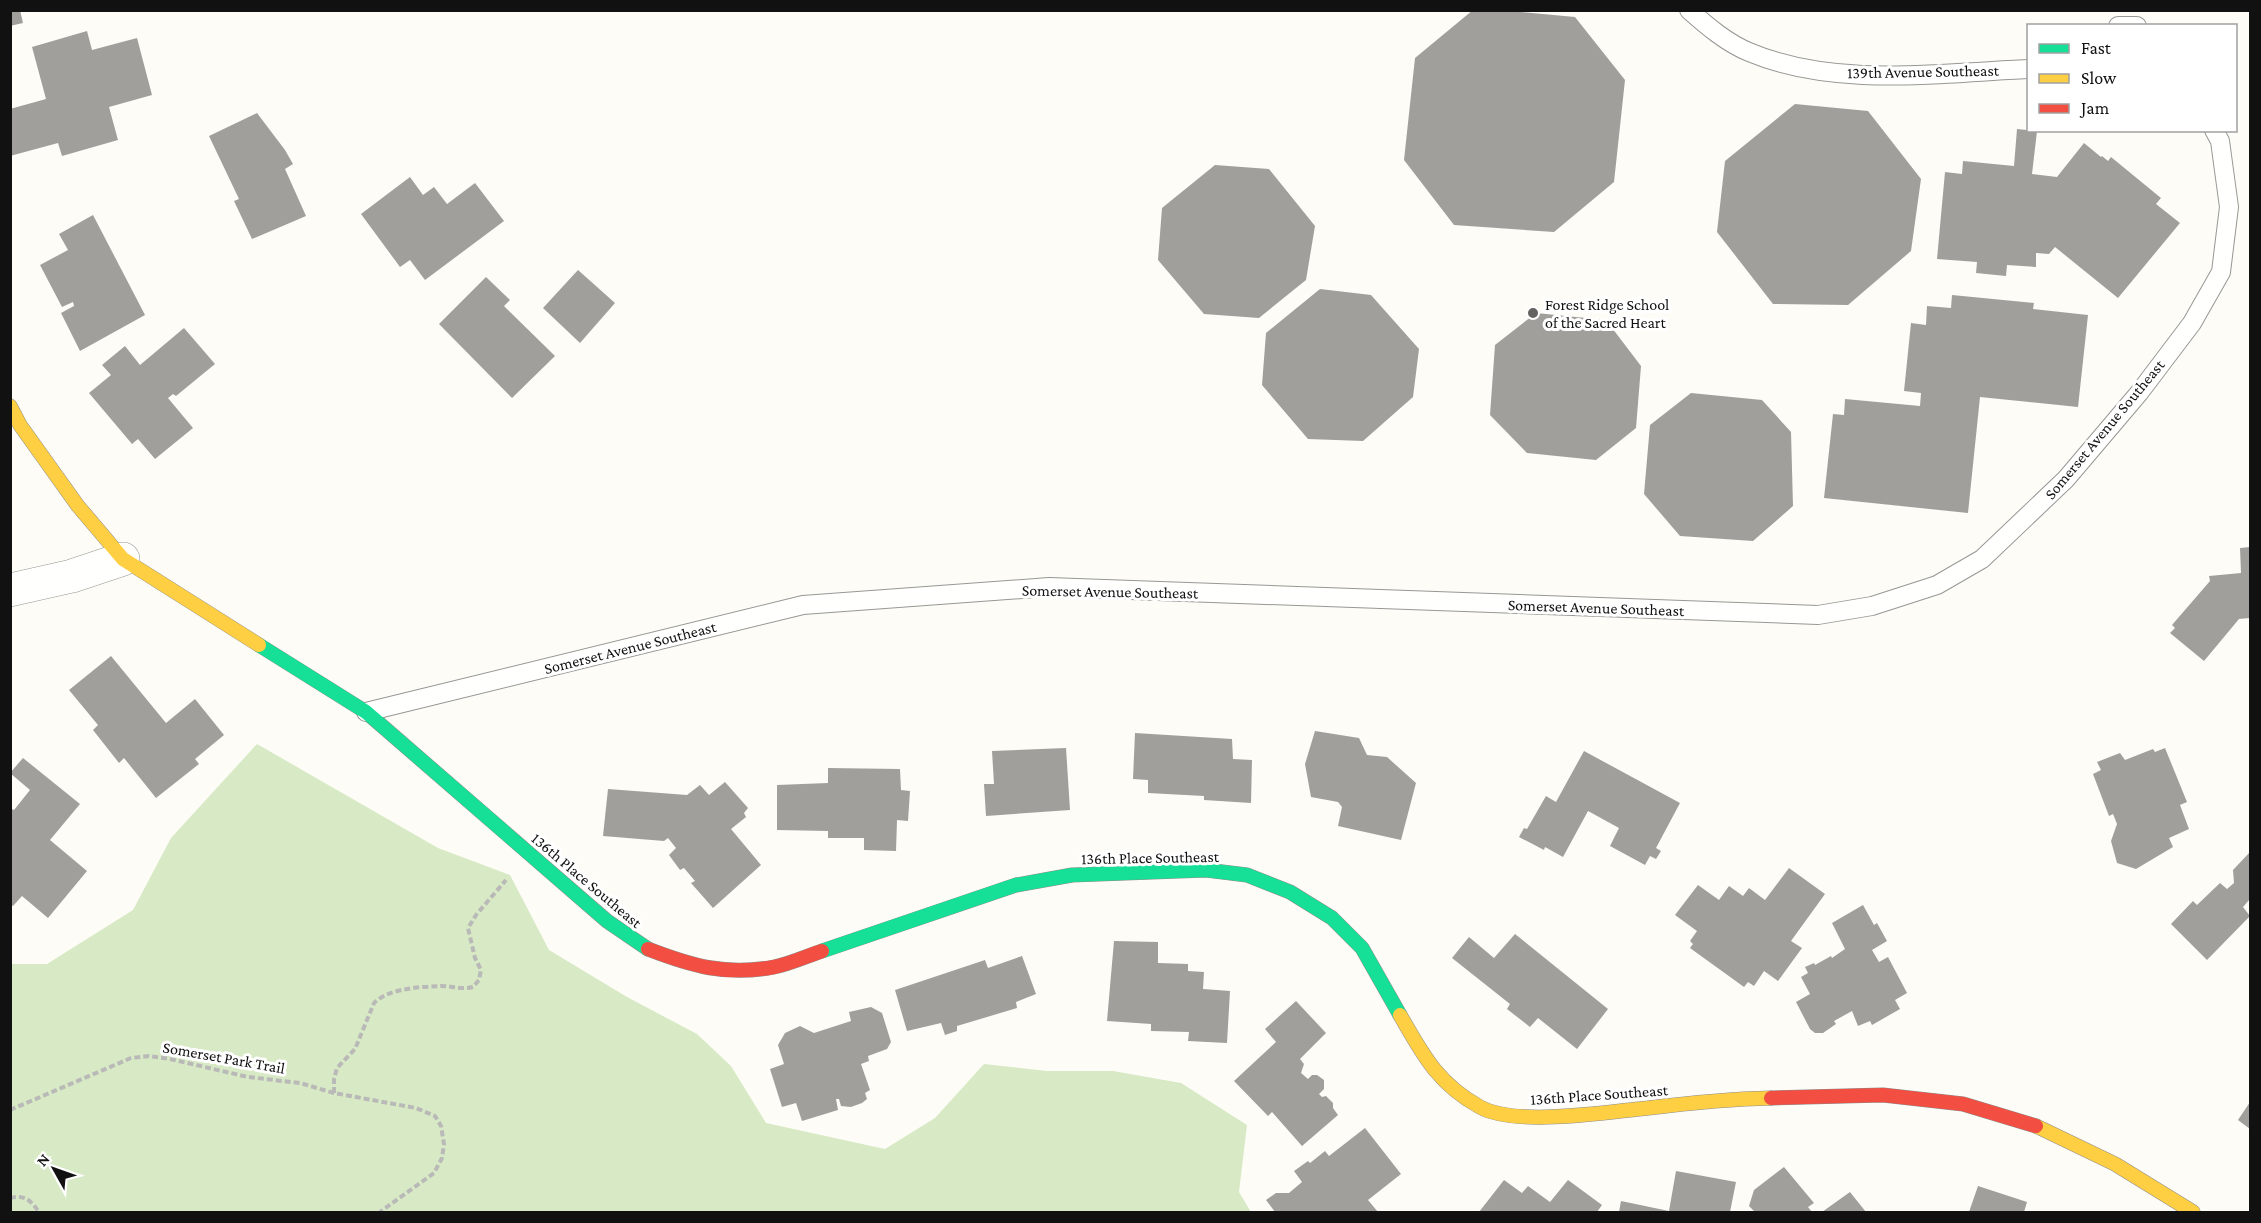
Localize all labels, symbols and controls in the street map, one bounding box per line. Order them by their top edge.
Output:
legend [2027,24,2237,132]
text: Fast [2081,38,2112,58]
street label: 139th Avenue Southeast [1847,62,2000,81]
text: Slow [2081,68,2117,88]
text: Jam [2079,98,2110,118]
place label: Forest Ridge School of the Sacred Heart [1545,296,1669,331]
marker: Forest Ridge School of the Sacred Heart [1526,306,1540,320]
street label: Somerset Avenue Southeast [2041,356,2168,502]
street label: Somerset Avenue Southeast [1022,581,1199,602]
street label: Somerset Avenue Southeast [1508,596,1685,619]
street label: Somerset Avenue Southeast [542,618,718,677]
street label: 136th Place Southeast [528,830,645,932]
street label: 136th Place Southeast [1081,848,1220,867]
street label: Somerset Park Trail [161,1038,286,1077]
street label: 136th Place Southeast [1530,1081,1669,1108]
north arrow [24,1139,84,1199]
text: N [33,1150,53,1169]

